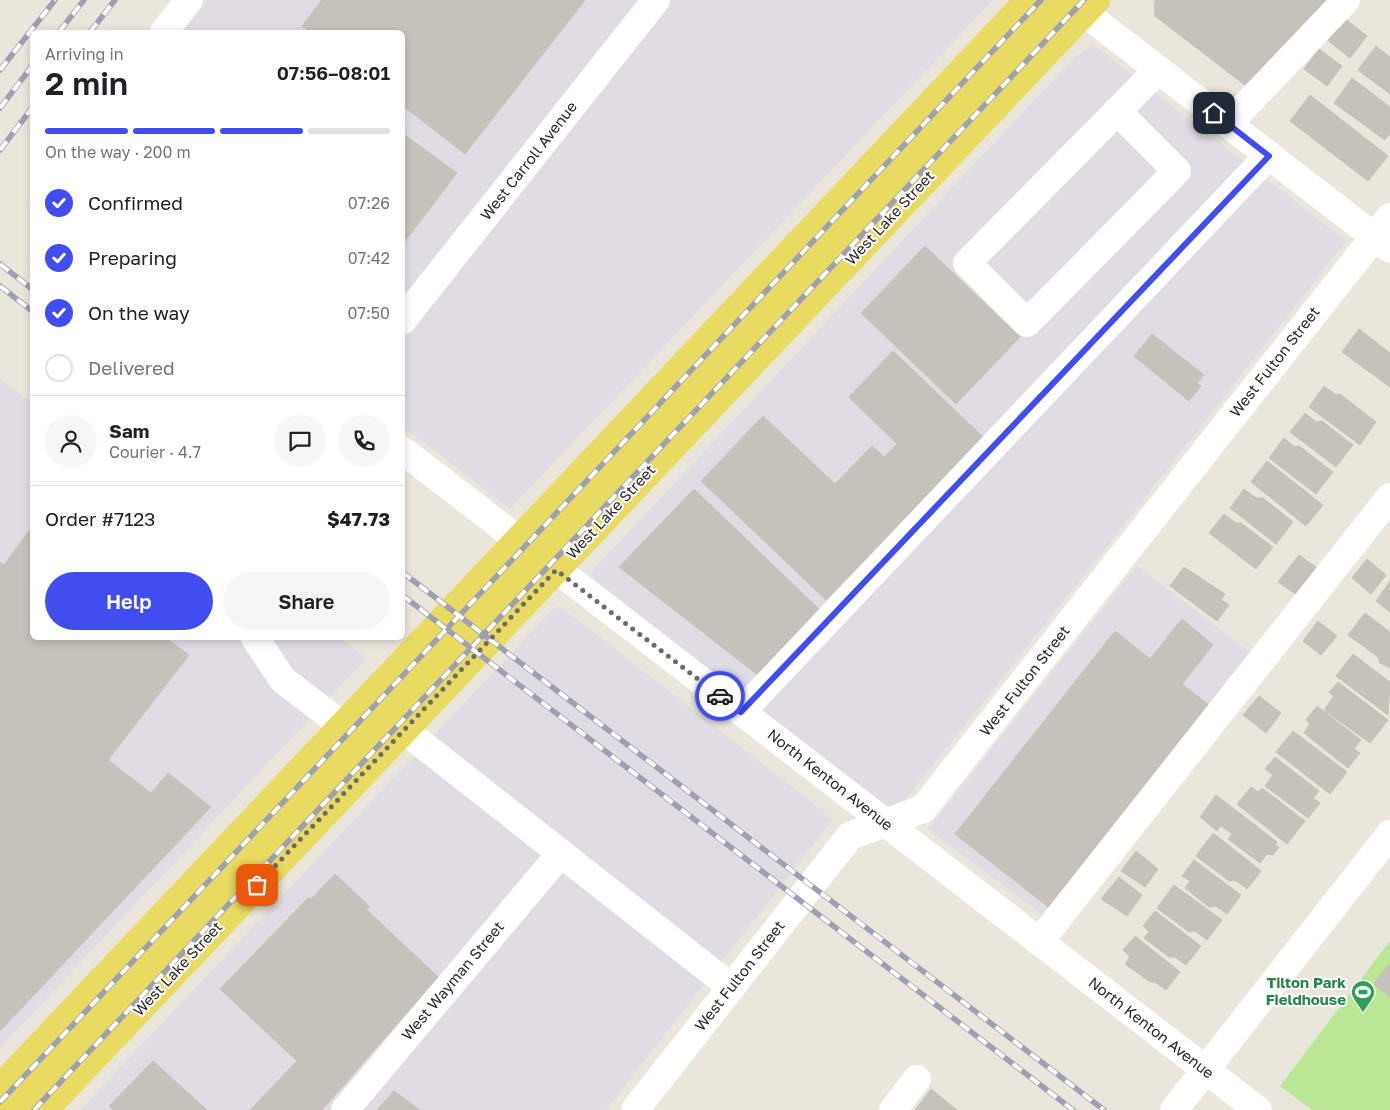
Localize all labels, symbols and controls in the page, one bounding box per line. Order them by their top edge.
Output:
text: Arriving in [45,44,124,64]
text: 07:56–08:01 [277,61,390,84]
text: 2 min [45,64,128,102]
pin [1193,92,1235,134]
street label: West Carroll Avenue [476,97,580,223]
icon: home [1200,99,1228,127]
text: On the way · 200 m [45,142,191,162]
street label: West Lake Street [841,166,938,268]
icon: check [45,189,73,217]
text: Confirmed [88,191,183,214]
text: 07:26 [348,193,390,213]
icon: check [45,244,73,272]
text: Preparing [88,246,177,269]
text: 07:42 [348,248,390,268]
icon: check [45,299,73,327]
text: On the way [88,301,190,324]
text: 07:50 [348,303,390,323]
street label: West Fulton Street [1226,303,1323,420]
text: Delivered [88,356,175,379]
button: person [45,415,97,467]
button: chat [274,415,326,467]
button: phone [338,415,390,467]
text: Sam [109,419,149,442]
text: Courier · 4.7 [109,442,201,462]
street label: West Lake Street [562,460,659,562]
text: Order #7123 [45,507,156,530]
text: $47.73 [327,507,390,530]
button: Help [45,572,213,630]
button: Share [223,572,390,630]
street label: West Fulton Street [976,622,1073,739]
courier [695,671,745,721]
icon: car [706,682,734,710]
street label: North Kenton Avenue [764,725,897,834]
pin [236,864,278,906]
icon: bag [243,871,271,899]
street label: West Lake Street [129,917,226,1019]
street label: West Wayman Street [397,917,507,1043]
street label: West Fulton Street [691,917,788,1034]
street label: North Kenton Avenue [1085,973,1218,1082]
place label: Tilton Park Fieldhouse [1266,973,1346,1008]
sports icon: Tilton Park Fieldhouse [1350,979,1376,1013]

